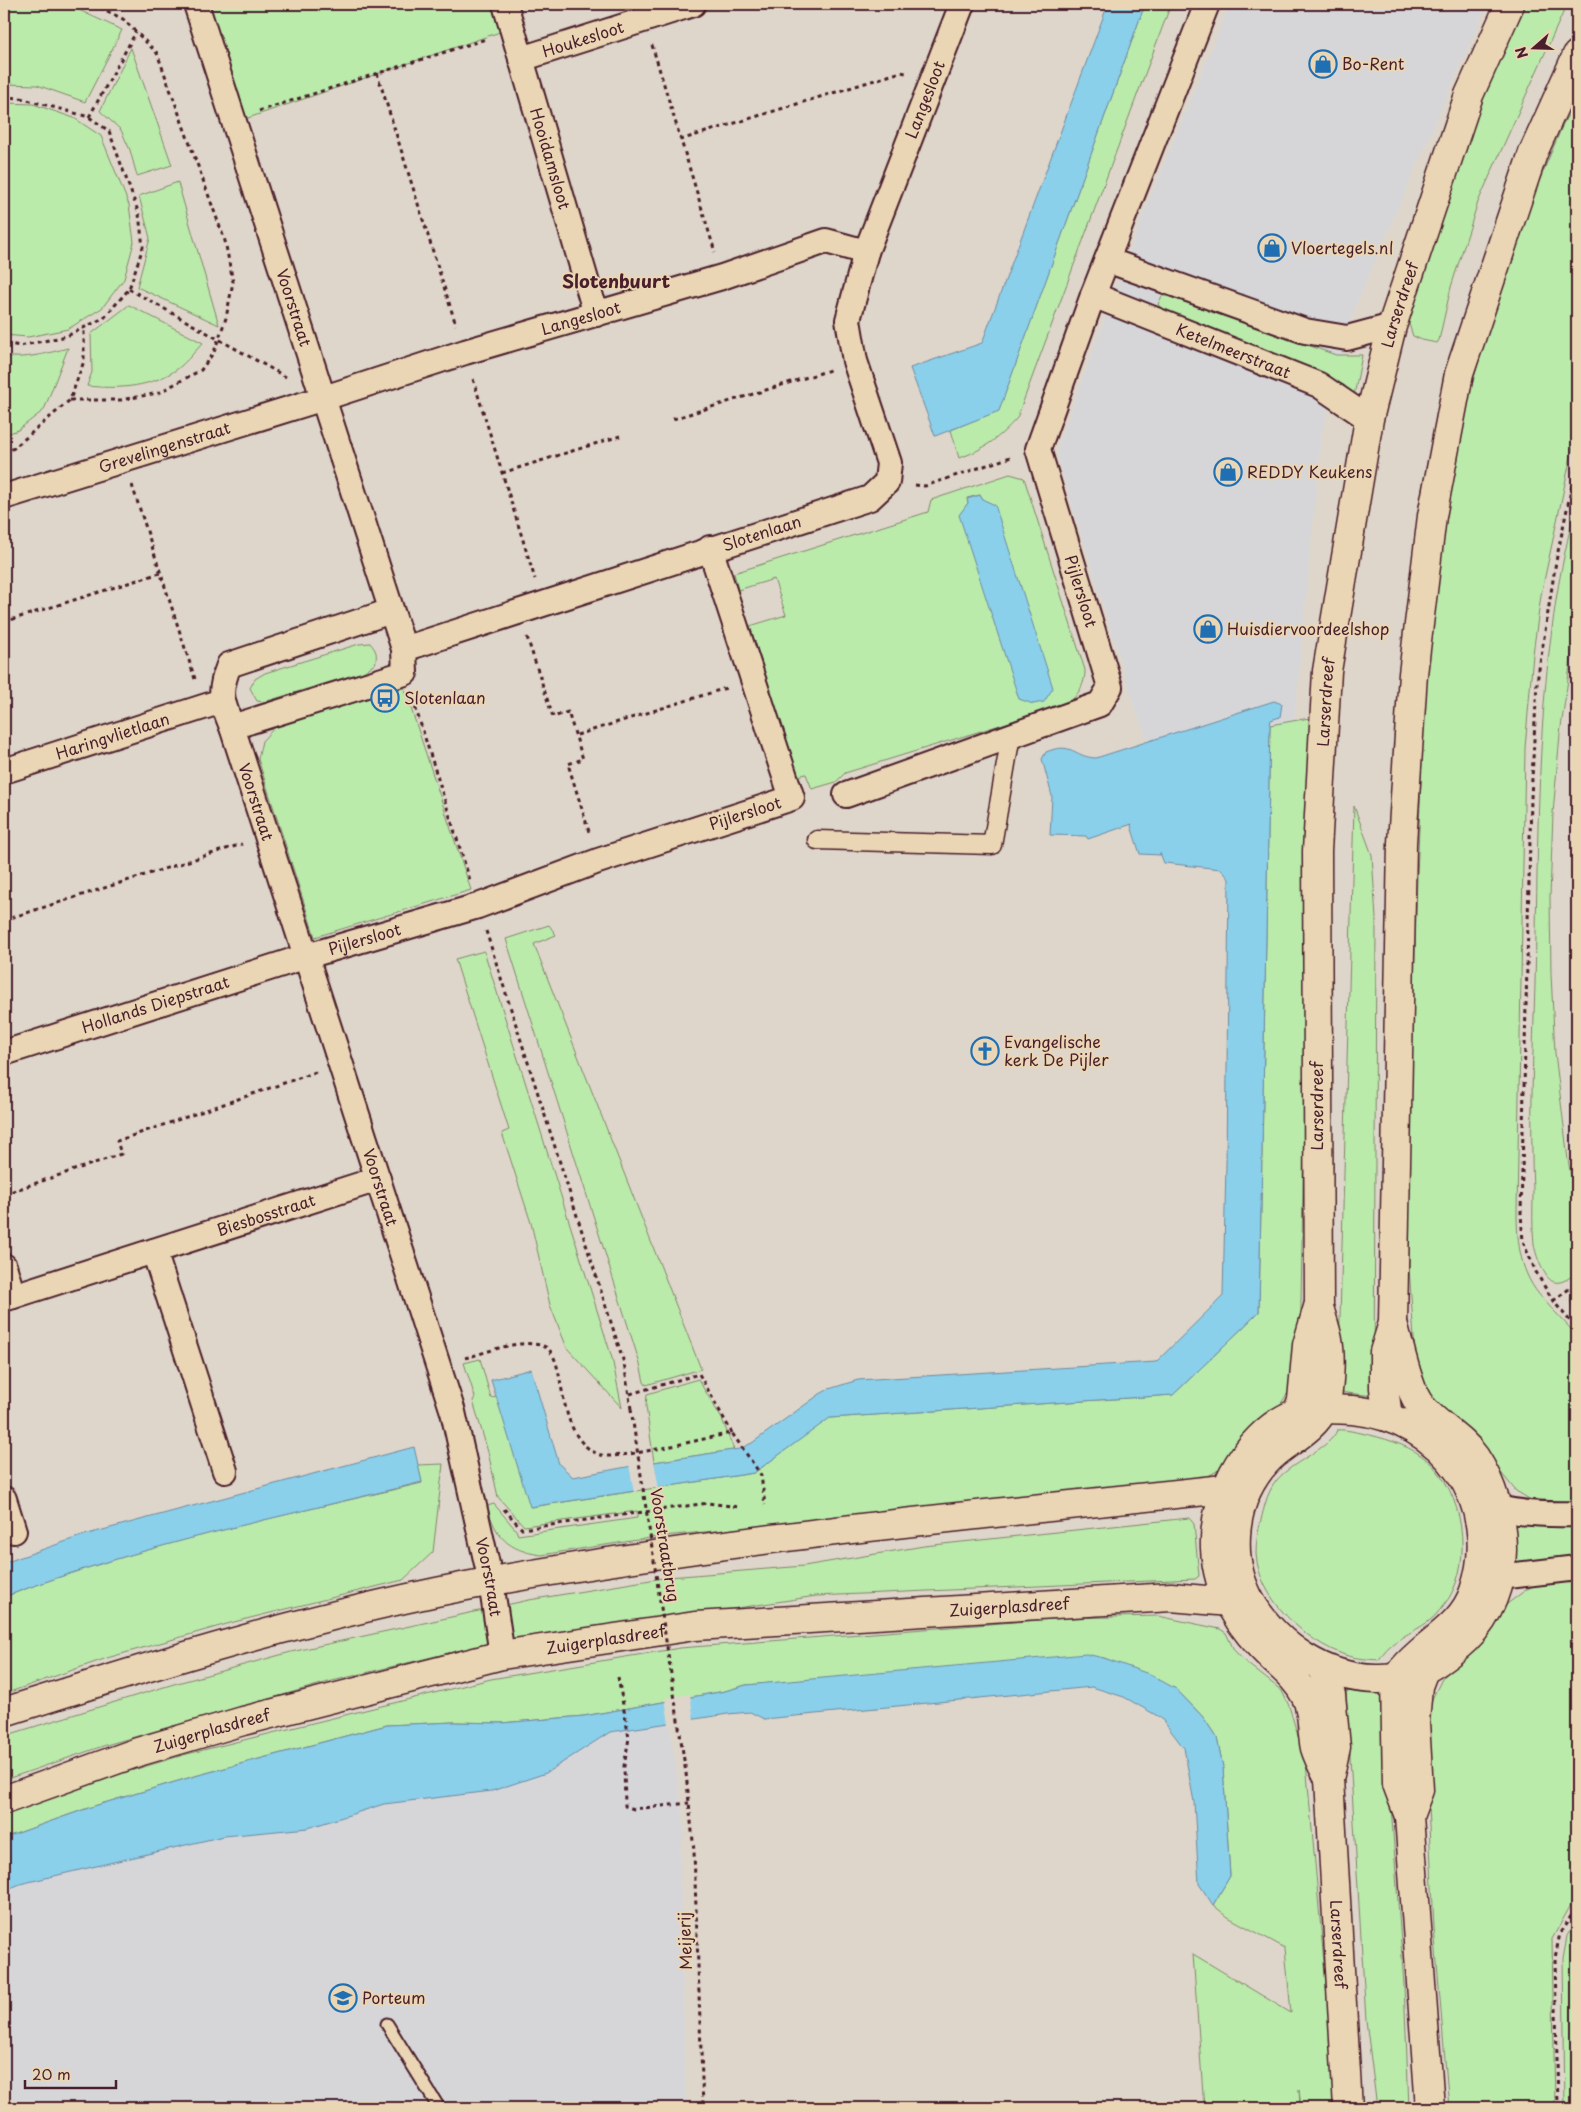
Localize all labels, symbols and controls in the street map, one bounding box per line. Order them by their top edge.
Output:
street label: Houkesloot [539,14,627,63]
north arrow [1508,22,1558,72]
text: N [1510,44,1533,61]
shop icon: Bo-Rent [1308,49,1338,79]
place label: Bo-Rent [1342,51,1405,75]
street label: Langesloot [898,56,950,142]
street label: Hooidamsloot [525,105,578,212]
shop icon: Vloertegels.nl [1257,233,1287,263]
place label: Vloertegels.nl [1291,235,1394,259]
street label: Larserdreef [1374,257,1424,350]
street label: Voorstraat [271,265,319,350]
district label: Slotenbuurt [562,267,670,294]
street label: Langesloot [538,294,624,340]
street label: Ketelmeerstraat [1173,316,1295,384]
street label: Grevelingenstraat [95,415,233,478]
shop icon: REDDY Keukens [1213,457,1243,487]
place label: REDDY Keukens [1247,459,1372,483]
street label: Slotenlaan [719,508,804,556]
street label: Pijlersloot [1060,551,1105,630]
shop icon: Huisdiervoordeelshop [1193,614,1223,644]
place label: Huisdiervoordeelshop [1227,616,1389,640]
street label: Larserdreef [1310,654,1340,747]
bus stop icon: Slotenlaan [370,683,400,713]
place label: Slotenlaan [404,685,486,709]
street label: Haringvlietlaan [52,706,172,765]
street label: Voorstraat [233,760,281,844]
street label: Pijlersloot [705,789,784,835]
street label: Pijlersloot [325,916,404,960]
street label: Hollands Diepstraat [78,969,232,1038]
place label: Evangelische kerk De Pijler [1004,1029,1109,1071]
church icon: Evangelische kerk De Pijler [970,1036,1000,1066]
street label: Larserdreef [1304,1060,1328,1150]
street label: Voorstraat [358,1145,405,1229]
street label: Biesbosstraat [213,1187,318,1241]
street label: Voorstraatbrug [645,1486,687,1604]
street label: Voorstraat [470,1535,509,1619]
street label: Zuigerplasdreef [948,1590,1071,1622]
street label: Zuigerplasdreef [544,1617,668,1659]
street label: Zuigerplasdreef [150,1701,274,1758]
street label: Larserdreef [1325,1899,1354,1991]
street label: Meijerij [671,1912,697,1971]
school or university icon: Porteum [328,1983,358,2013]
place label: Porteum [362,1985,426,2009]
scale bar [25,2057,116,2089]
text: 20 m [32,2062,71,2085]

